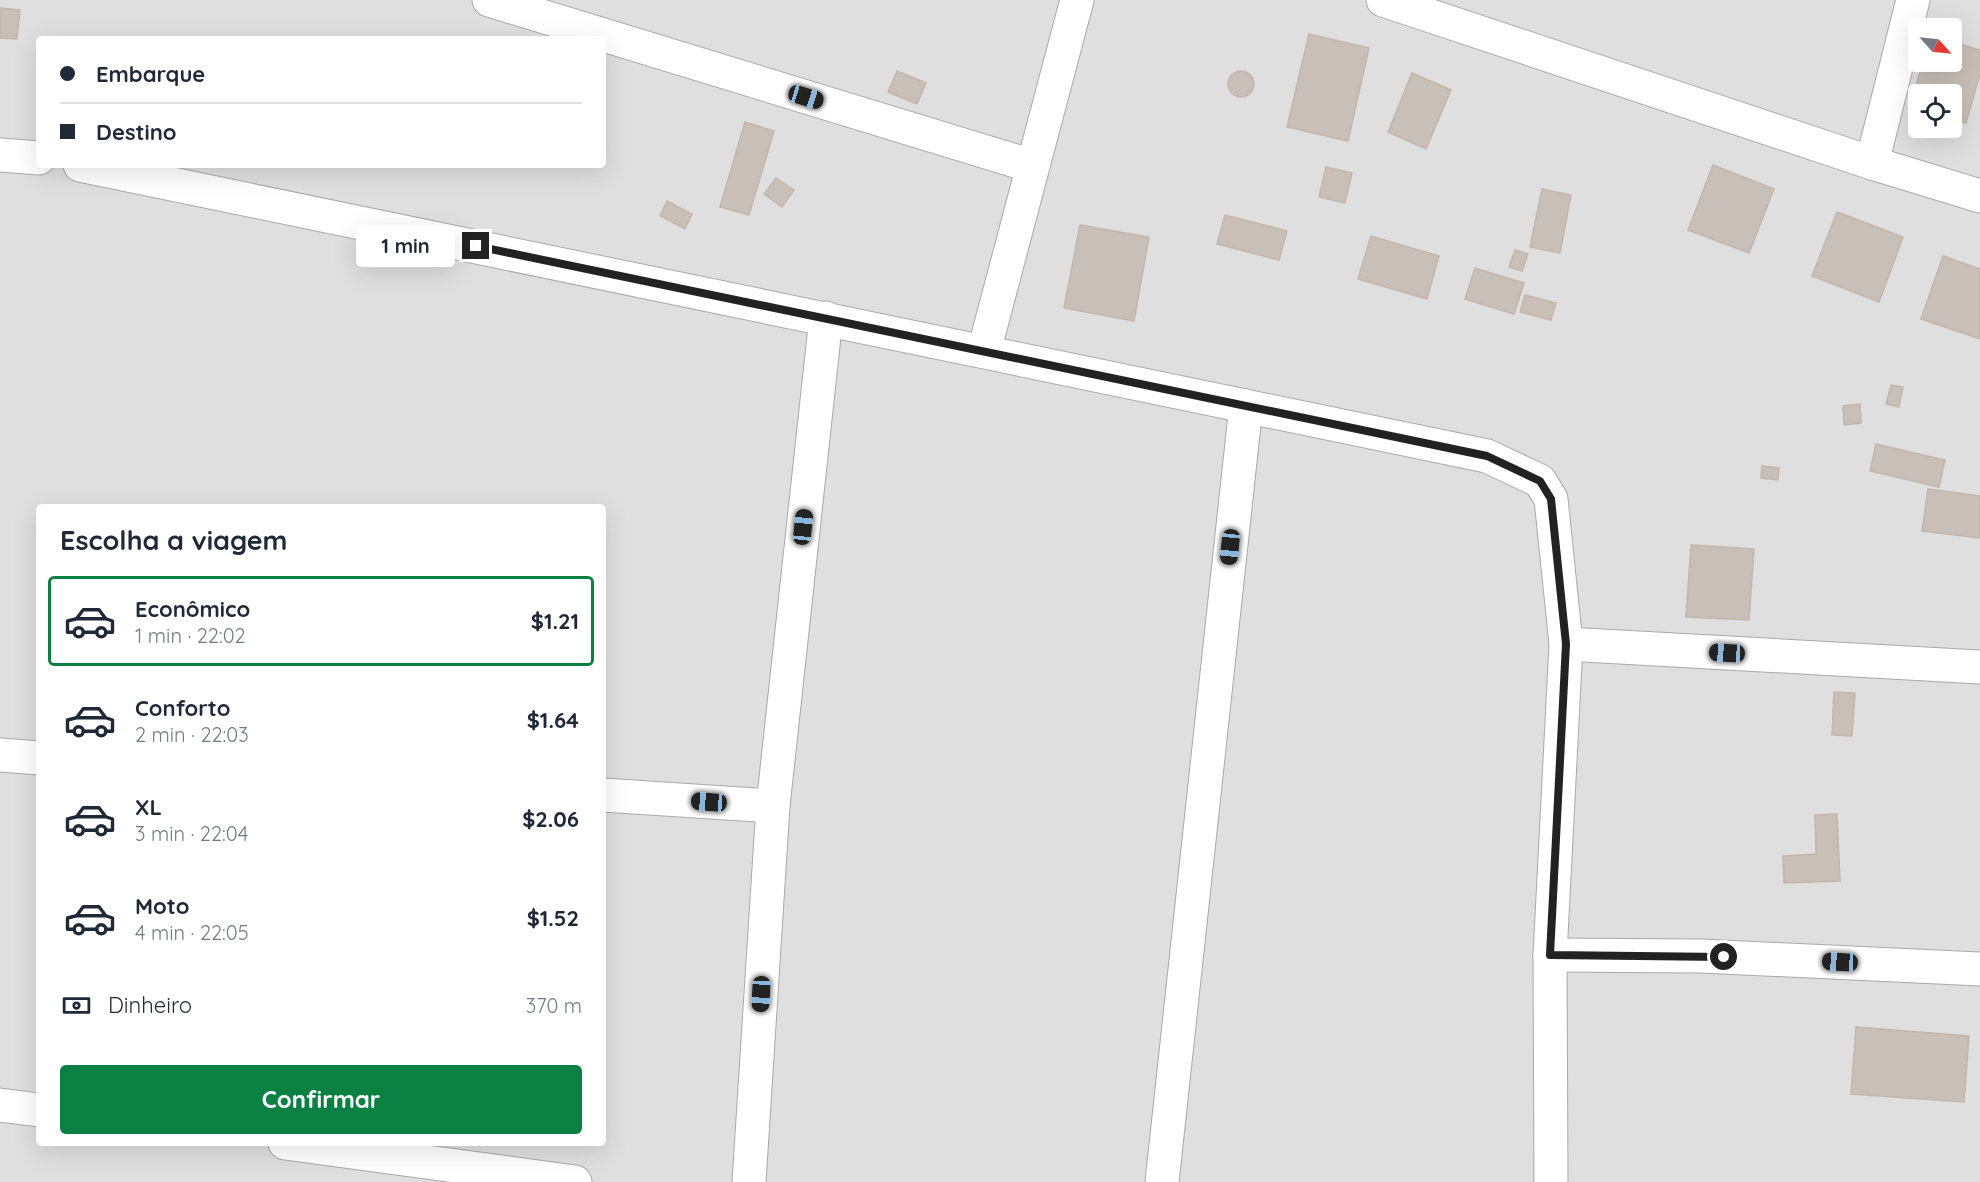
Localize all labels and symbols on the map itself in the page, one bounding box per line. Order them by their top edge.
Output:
north arrow [1908,18,1962,72]
car [786,83,826,111]
callout: 1 min [356,225,455,267]
route end [462,232,489,259]
car [792,508,814,546]
car [1219,528,1241,566]
car [1709,643,1745,663]
car [690,792,728,812]
route start [1710,943,1737,970]
car [1822,952,1858,972]
car [751,976,771,1012]

